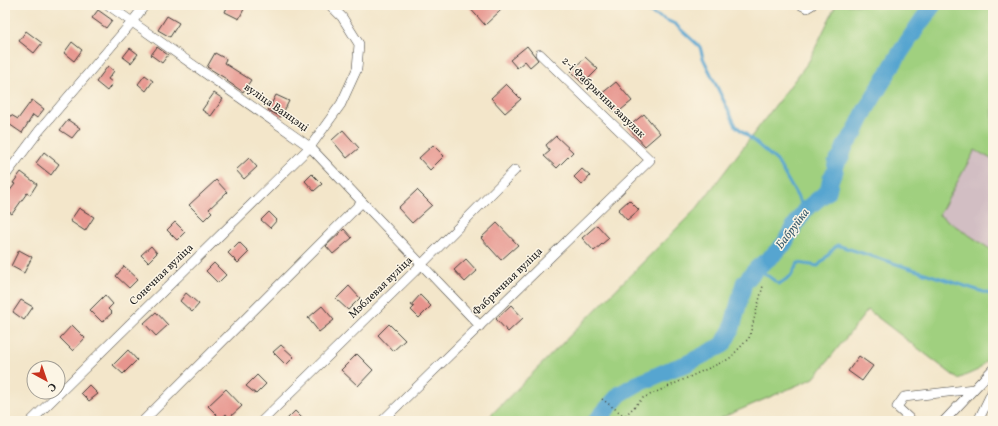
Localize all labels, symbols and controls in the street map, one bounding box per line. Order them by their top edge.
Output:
street label: 2-і Фабрычны завулак [558,54,648,142]
street label: вуліца Ванцэці [241,80,311,136]
water label: Бабруйка [773,205,814,252]
street label: Сонечная вуліца [127,240,198,309]
street label: Фабрычная вуліца [469,244,547,320]
street label: Мэблевая вуліца [346,253,417,322]
north arrow [26,360,66,400]
text: С [44,378,59,395]

